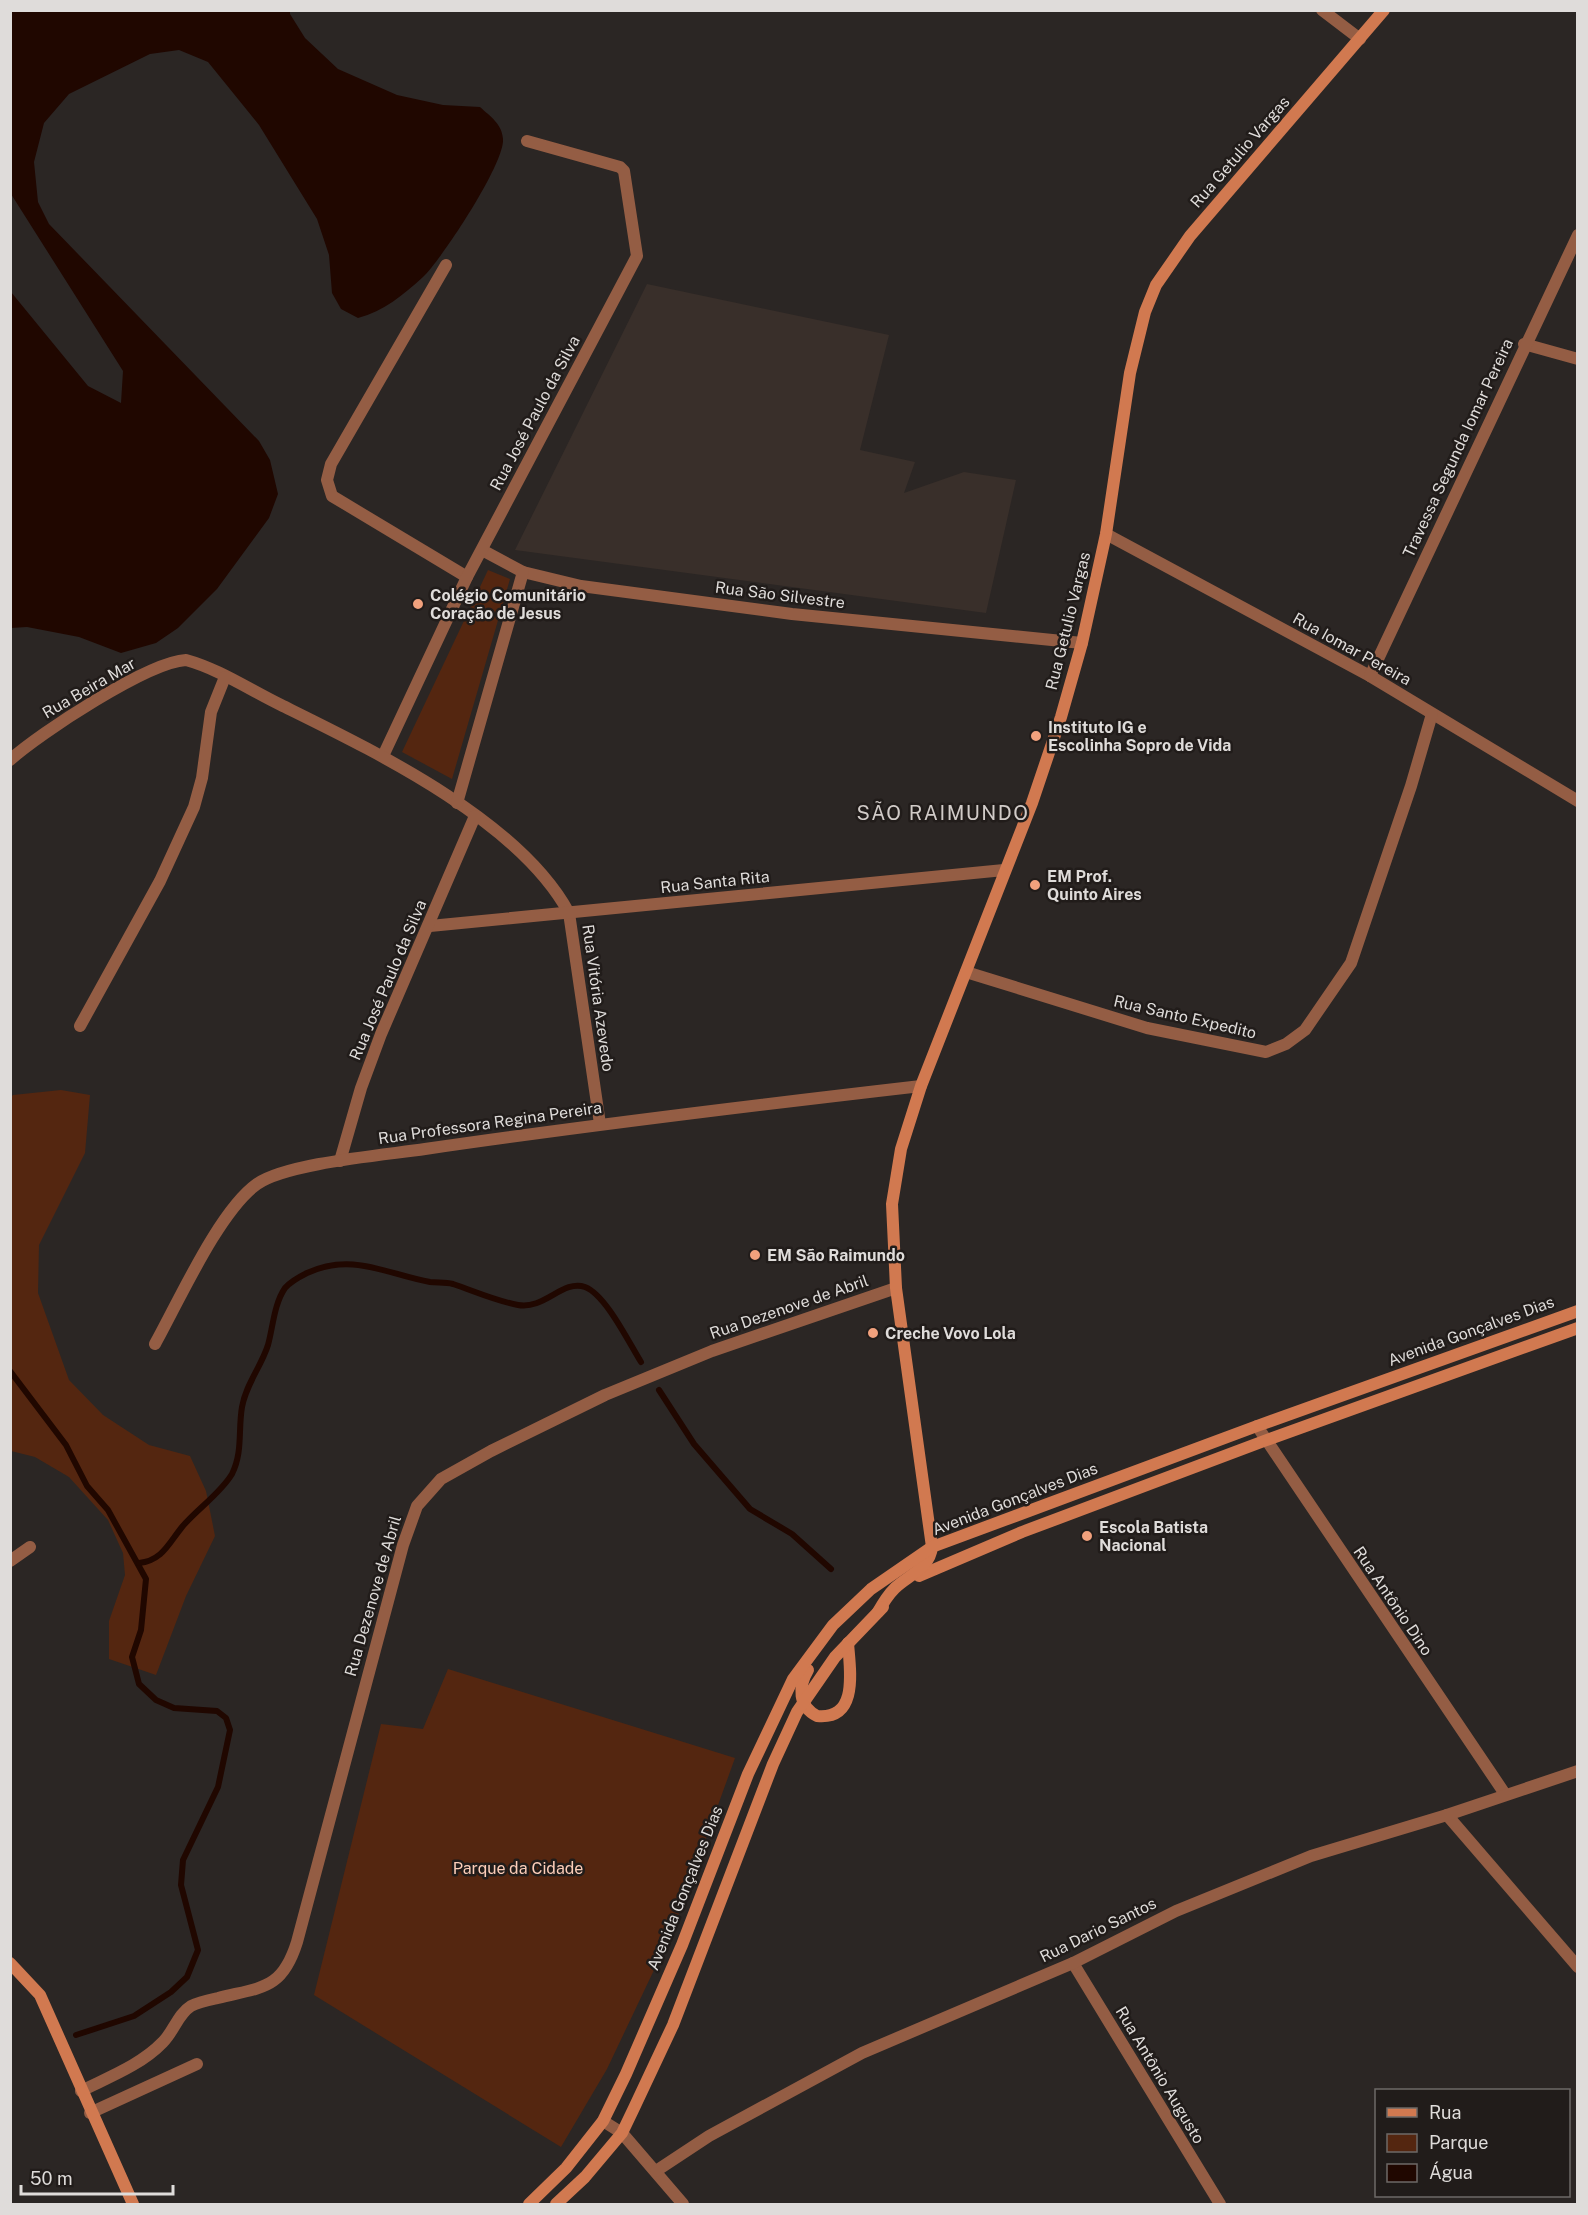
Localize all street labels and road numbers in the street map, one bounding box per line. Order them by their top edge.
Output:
street label: Rua Getulio Vargas [1186,92,1294,212]
street label: Rua José Paulo da Silva [486,332,584,494]
street label: Travessa Segunda Iomar Pereira [1399,336,1517,560]
street label: Rua Getulio Vargas [1042,550,1094,692]
street label: Rua São Silvestre [714,578,846,612]
street label: Rua Iomar Pereira [1290,609,1414,689]
street label: Rua Beira Mar [39,654,139,722]
street label: Rua Santa Rita [659,867,771,897]
street label: Rua José Paulo da Silva [346,897,430,1063]
street label: Rua Vitória Azevedo [578,923,618,1073]
street label: Rua Santo Expedito [1112,991,1258,1043]
street label: Rua Professora Regina Pereira [377,1098,603,1148]
street label: Rua Dezenove de Abril [707,1271,871,1343]
street label: Avenida Gonçalves Dias [1385,1292,1557,1370]
street label: Avenida Gonçalves Dias [930,1459,1100,1539]
street label: Rua Dezenove de Abril [341,1513,405,1679]
street label: Rua Antônio Dino [1349,1543,1437,1659]
street label: Avenida Gonçalves Dias [643,1803,727,1973]
street label: Rua Dario Santos [1037,1894,1159,1966]
street label: Rua Antônio Augusto [1112,2003,1208,2147]

